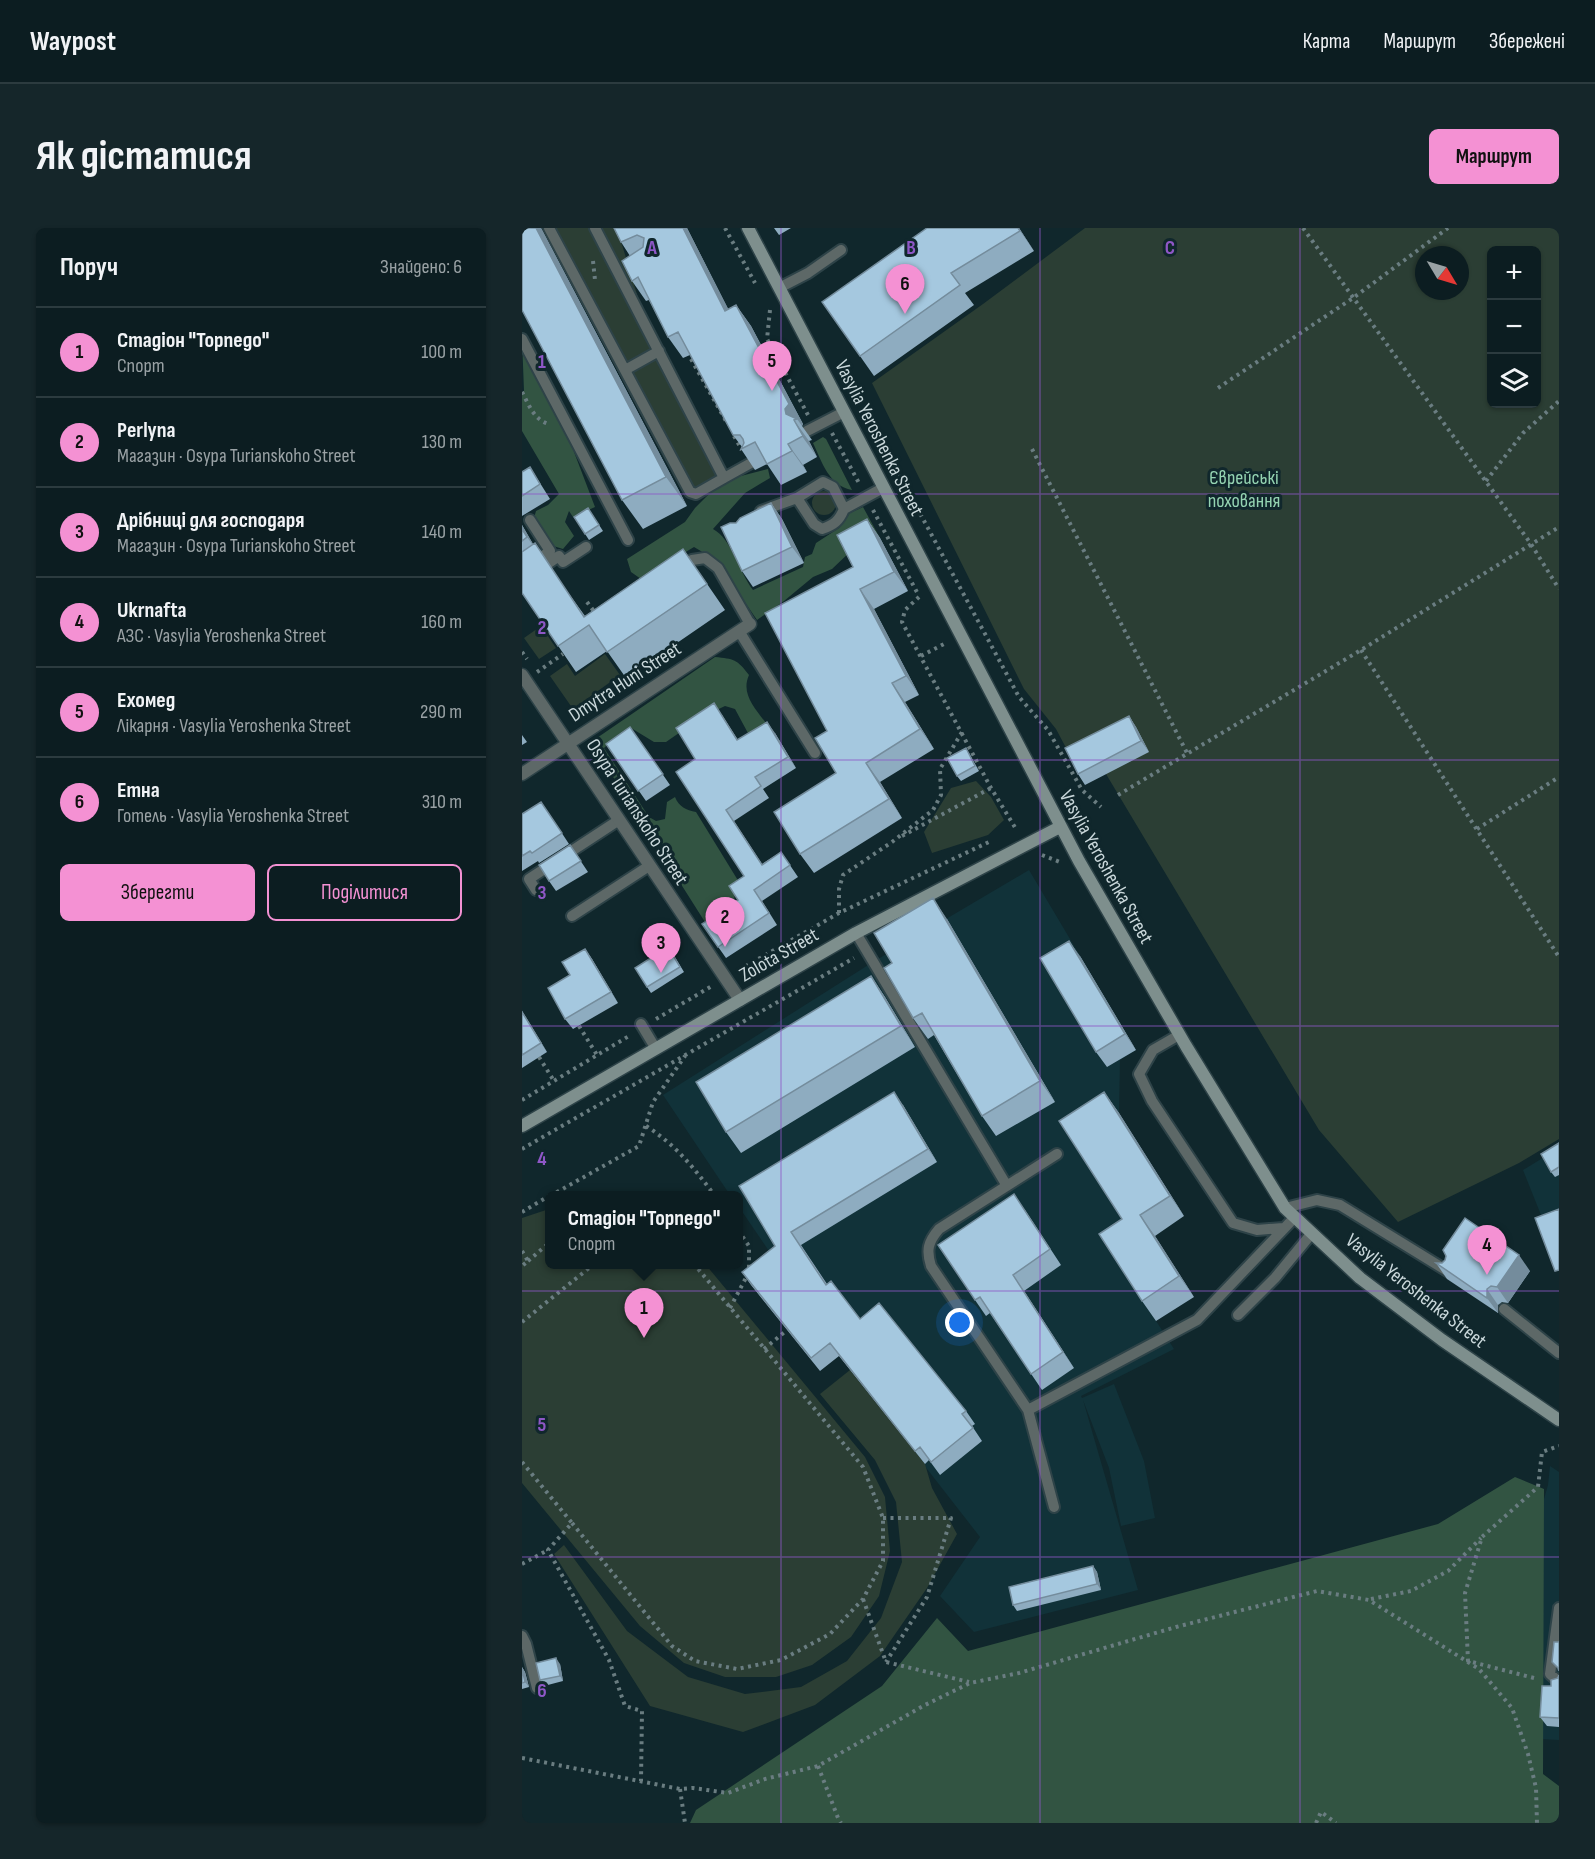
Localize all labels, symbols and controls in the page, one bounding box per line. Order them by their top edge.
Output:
text: Waypost [30,25,116,58]
text: Карта [1303,29,1350,54]
text: Маршрут [1383,29,1456,54]
text: Збережені [1489,29,1565,54]
button: Маршрут [1429,129,1559,184]
text: Як дістатися [36,131,252,182]
text: A [646,236,657,260]
text: B [906,236,916,260]
text: C [1165,236,1175,260]
north arrow [1415,246,1469,300]
map controls [1487,246,1541,408]
button: + [1487,246,1541,300]
text: Поруч [60,252,118,283]
text: Знайдено: 6 [380,255,462,279]
pin: 6 [886,264,925,314]
button: − [1487,300,1541,354]
text: Стадіон "Торпедо" [117,327,269,354]
text: 1 [76,340,83,364]
text: 100 m [421,340,462,364]
pin: 5 [752,342,792,391]
text: 1 [538,350,546,374]
text: Спорт [117,354,165,378]
button: layers [1487,354,1541,408]
street label: Vasylia Yeroshenka Street [829,356,929,520]
text: Perlyna [117,417,176,444]
text: 2 [75,430,84,454]
text: 130 m [422,430,462,454]
text: Магазин · Osypa Turianskoho Street [117,444,356,468]
park label: Єврейські поховання [1208,466,1280,513]
text: Дрібниці для господаря [117,507,304,534]
text: 3 [75,520,84,544]
text: 140 m [422,520,462,544]
text: Магазин · Osypa Turianskoho Street [117,534,356,558]
text: Ukrnafta [117,597,187,624]
text: 4 [75,610,84,634]
text: 160 m [421,610,462,634]
text: 2 [538,616,546,640]
text: АЗС · Vasylia Yeroshenka Street [117,624,326,648]
street label: Dmytra Huni Street [564,637,686,727]
text: Ехомед [117,687,175,714]
text: 5 [75,700,84,724]
text: 290 m [420,700,462,724]
text: Лікарня · Vasylia Yeroshenka Street [117,714,351,738]
street label: Osypa Turianskoho Street [581,734,693,890]
text: Етна [117,777,160,804]
street label: Vasylia Yeroshenka Street [1054,786,1158,948]
text: 6 [75,790,84,814]
text: 310 m [422,790,462,814]
text: Готель · Vasylia Yeroshenka Street [117,804,349,828]
button: Зберегти [60,864,255,921]
button: Поділитися [267,864,462,921]
text: 3 [538,881,547,905]
pin: 2 [706,898,744,947]
street label: Zolota Street [735,923,823,987]
pin: 3 [642,924,680,973]
text: 4 [537,1147,547,1171]
popup [545,1191,743,1269]
text: Стадіон "Торпедо" [568,1205,720,1232]
pin: 4 [1468,1226,1506,1275]
street label: Vasylia Yeroshenka Street [1341,1229,1491,1353]
text: Спорт [568,1232,615,1256]
pin: 1 [624,1288,664,1338]
your location [945,1308,974,1337]
text: 5 [538,1413,547,1437]
text: 6 [537,1679,547,1703]

